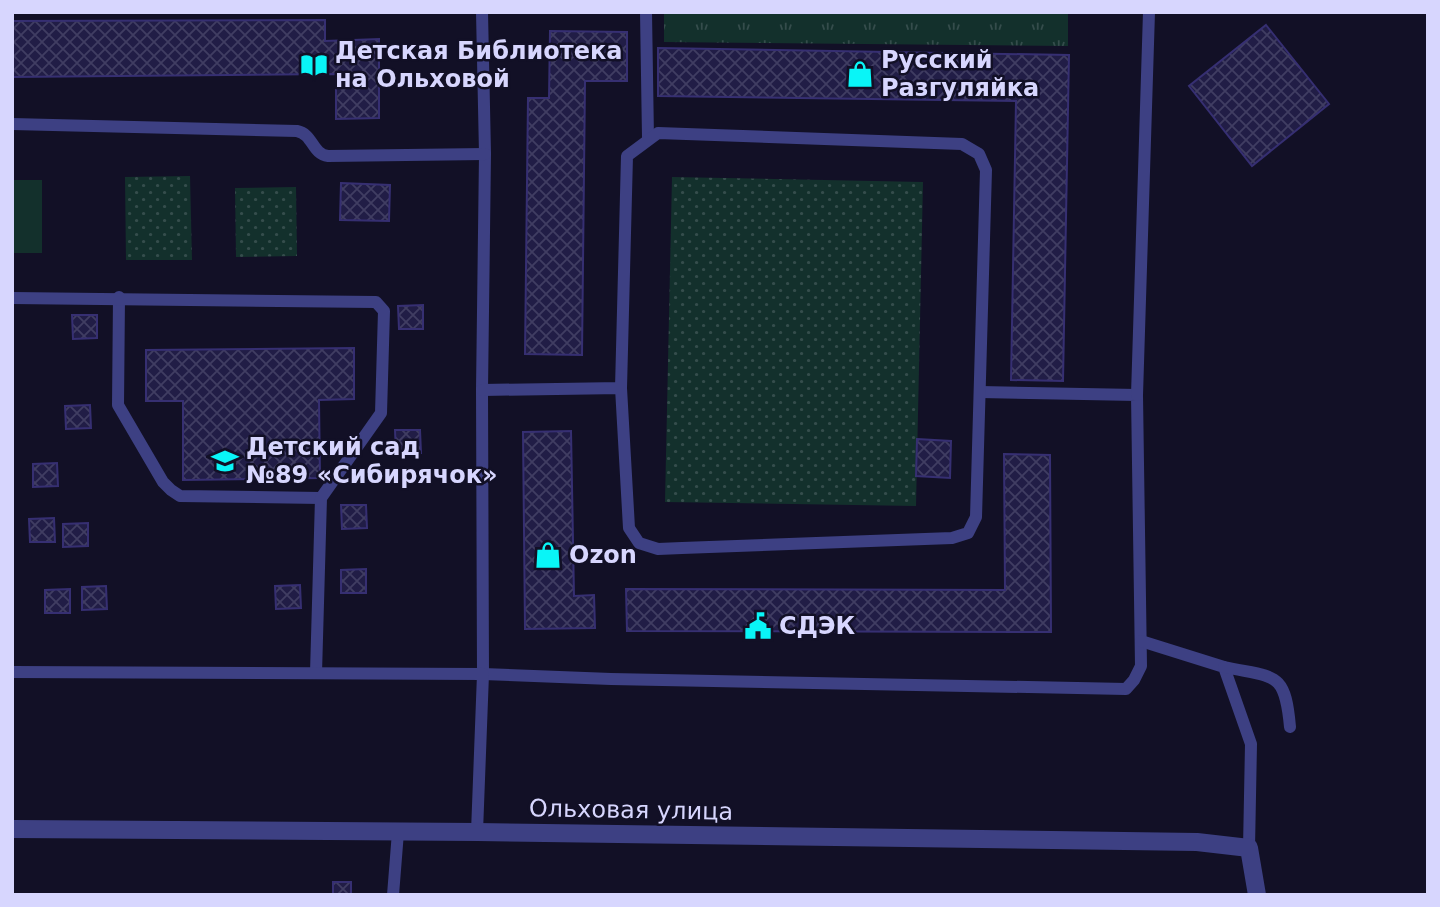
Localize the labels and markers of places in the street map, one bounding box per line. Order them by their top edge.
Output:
place label: Детская Библиотека на Ольховой [335,37,622,93]
place label: Русский Разгуляйка [881,46,1039,102]
library icon: Детская Библиотека на Ольховой [299,50,329,80]
shop icon: Русский Разгуляйка [845,59,875,89]
place label: Детский сад №89 «Сибирячок» [246,433,497,489]
school or university icon: Детский сад №89 «Сибирячок» [210,446,240,476]
shop icon: Ozon [533,540,563,570]
place label: Ozon [569,541,637,569]
public building icon: СДЭК [743,611,773,641]
place label: СДЭК [779,612,856,640]

